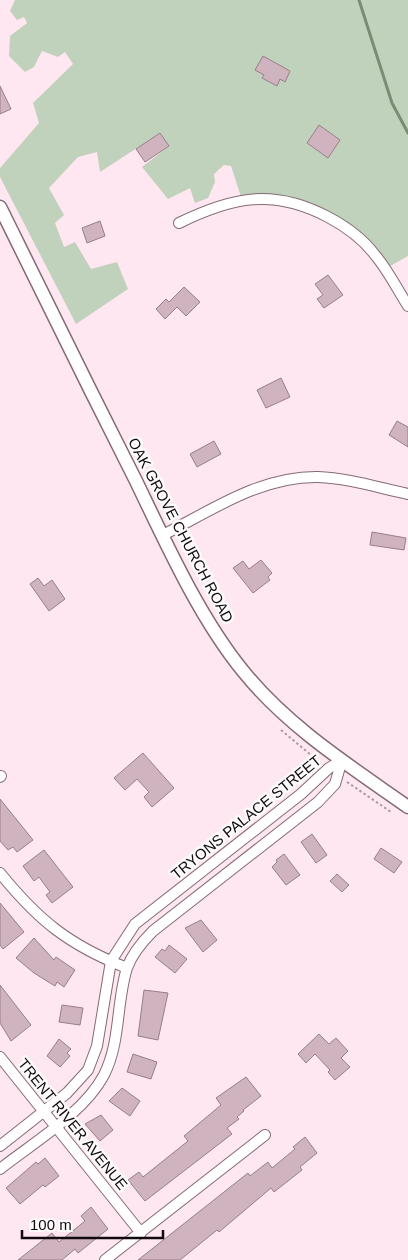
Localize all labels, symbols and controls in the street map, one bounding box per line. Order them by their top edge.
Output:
street label: OAK GROVE CHURCH ROAD [125,435,237,625]
street label: TRYONS PALACE STREET [168,751,324,883]
street label: TRENT RIVER AVENUE [15,1055,131,1193]
scale bar [22,1208,164,1240]
text: 100 m [30,1216,72,1233]

